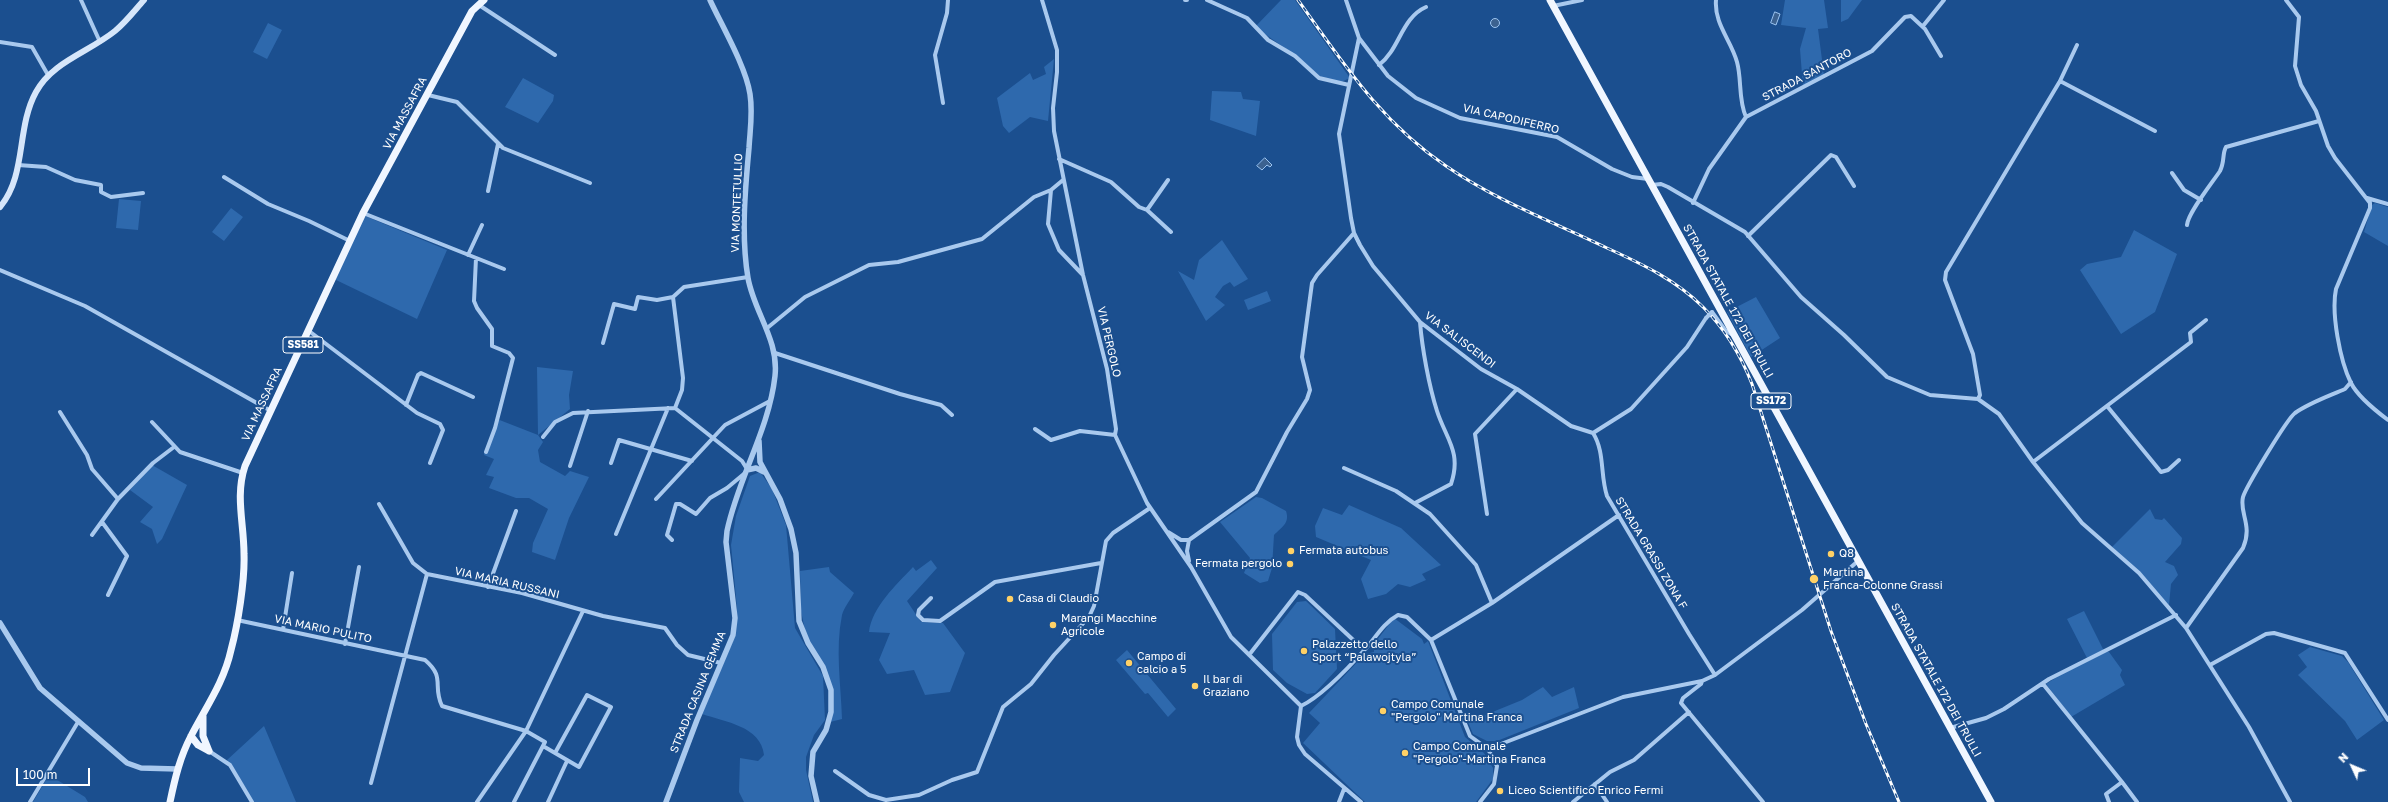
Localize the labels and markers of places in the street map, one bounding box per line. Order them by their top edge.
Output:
place label: Fermata autobus [1299,544,1388,558]
marker: Fermata autobus [1286,546,1296,556]
place label: Q8 [1839,547,1854,561]
marker: Q8 [1826,549,1836,559]
place label: Fermata pergolo [1195,557,1282,571]
marker: Fermata pergolo [1285,559,1295,569]
place label: Martina Franca-Colonne Grassi [1823,566,1943,592]
marker: Martina Franca-Colonne Grassi [1808,573,1820,585]
place label: Casa di Claudio [1018,592,1099,606]
marker: Casa di Claudio [1005,594,1015,604]
place label: Marangi Macchine Agricole [1061,612,1157,638]
marker: Marangi Macchine Agricole [1048,620,1058,630]
place label: Palazzetto dello Sport “Palawojtyla” [1312,638,1417,664]
marker: Palazzetto dello Sport “Palawojtyla” [1299,646,1309,656]
place label: Campo di calcio a 5 [1137,650,1186,676]
marker: Campo di calcio a 5 [1124,658,1134,668]
place label: Il bar di Graziano [1203,673,1249,699]
marker: Il bar di Graziano [1190,681,1200,691]
place label: Campo Comunale "Pergolo" Martina Franca [1391,698,1522,724]
marker: Campo Comunale "Pergolo" Martina Franca [1378,706,1388,716]
place label: Campo Comunale "Pergolo"-Martina Franca [1413,740,1546,766]
marker: Campo Comunale "Pergolo"-Martina Franca [1400,748,1410,758]
place label: Liceo Scientifico Enrico Fermi [1508,784,1663,798]
marker: Liceo Scientifico Enrico Fermi [1495,786,1505,796]

